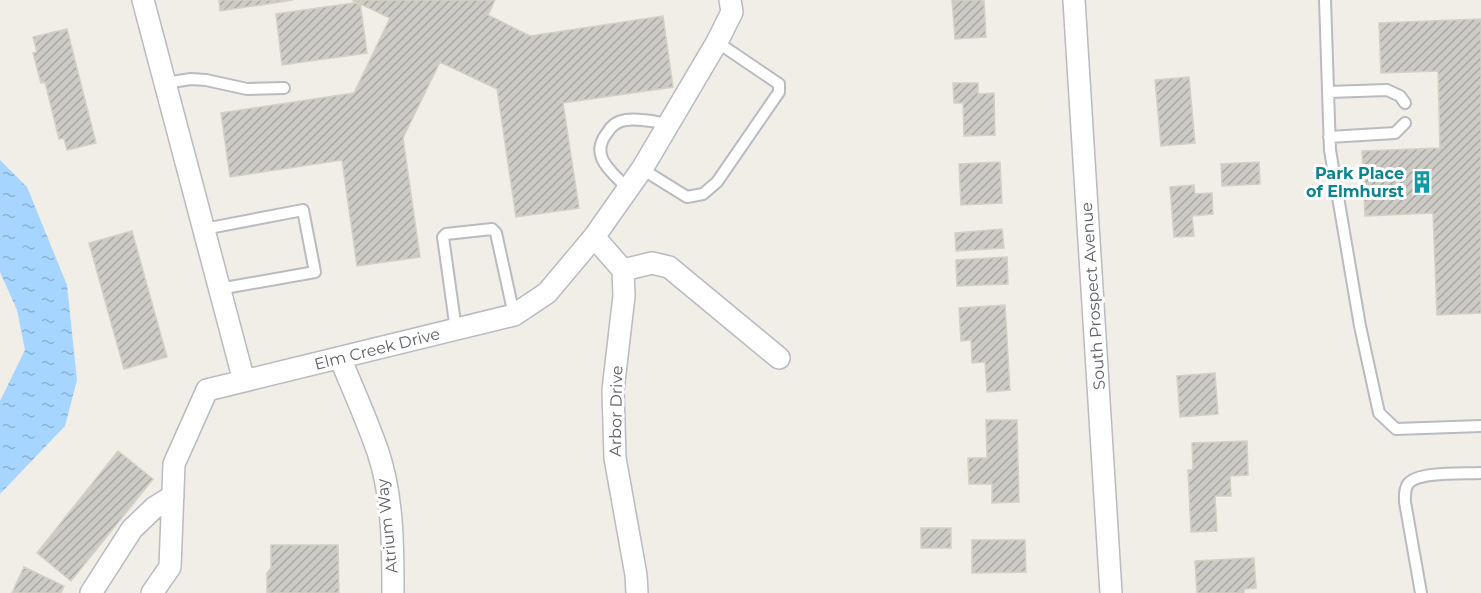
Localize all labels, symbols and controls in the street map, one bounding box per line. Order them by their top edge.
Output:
place label: Park Place of Elmhurst [1306,164,1404,201]
building icon: Park Place of Elmhurst [1409,169,1435,195]
street label: South Prospect Avenue [1077,202,1109,390]
street label: Elm Creek Drive [312,324,442,374]
street label: Arbor Drive [606,365,626,457]
street label: Atrium Way [373,477,401,574]

